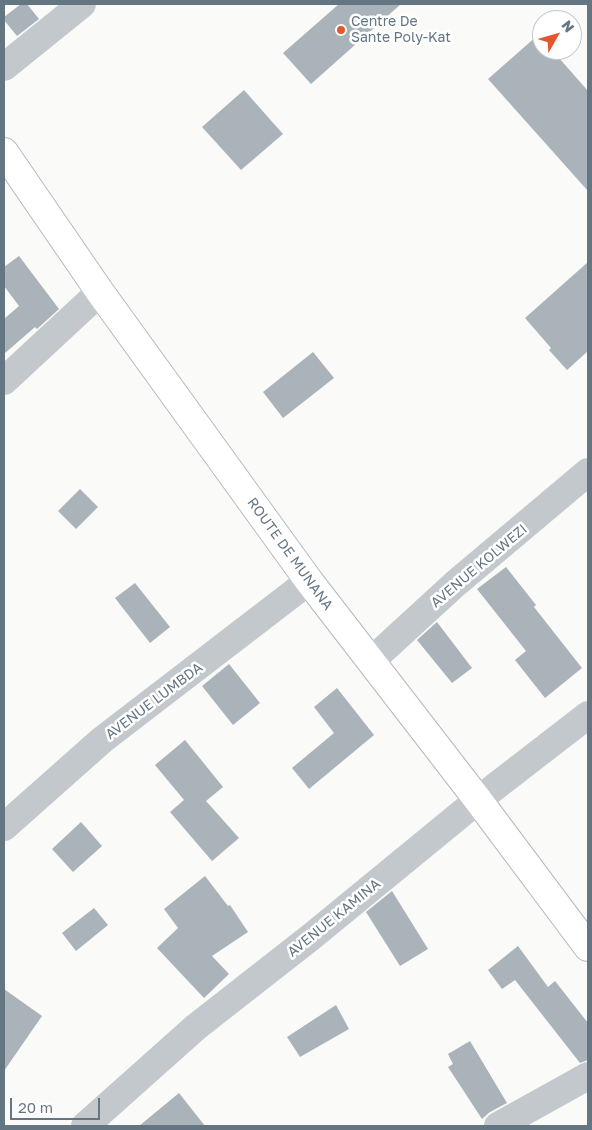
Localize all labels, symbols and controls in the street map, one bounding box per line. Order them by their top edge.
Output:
north arrow [532,10,582,60]
place label: Centre De Sante Poly-Kat [351,14,451,46]
text: N [558,17,578,35]
marker: Centre De Sante Poly-Kat [335,24,347,36]
street label: ROUTE DE MUNANA [244,494,336,614]
street label: AVENUE KOLWEZI [427,521,531,611]
street label: AVENUE LUMBDA [102,659,206,743]
street label: AVENUE KAMINA [284,875,384,961]
scale bar [12,1088,102,1120]
text: 20 m [18,1098,53,1116]

